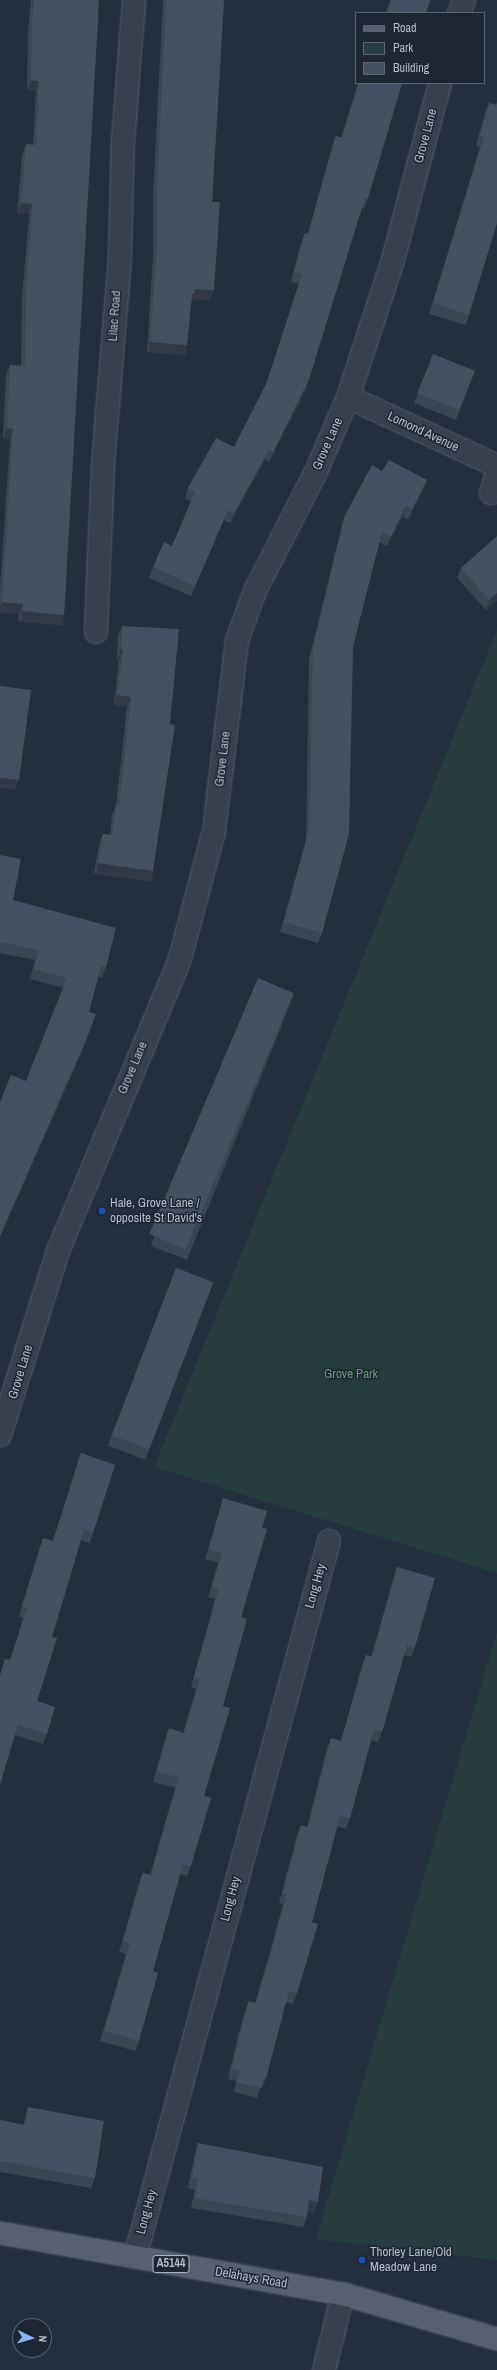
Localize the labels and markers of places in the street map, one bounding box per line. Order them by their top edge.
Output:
place label: Hale, Grove Lane / opposite St David's [110,1196,202,1227]
marker: Hale, Grove Lane / opposite St David's [97,1206,107,1216]
place label: Thorley Lane/Old Meadow Lane [370,2245,452,2276]
marker: Thorley Lane/Old Meadow Lane [357,2255,367,2265]

